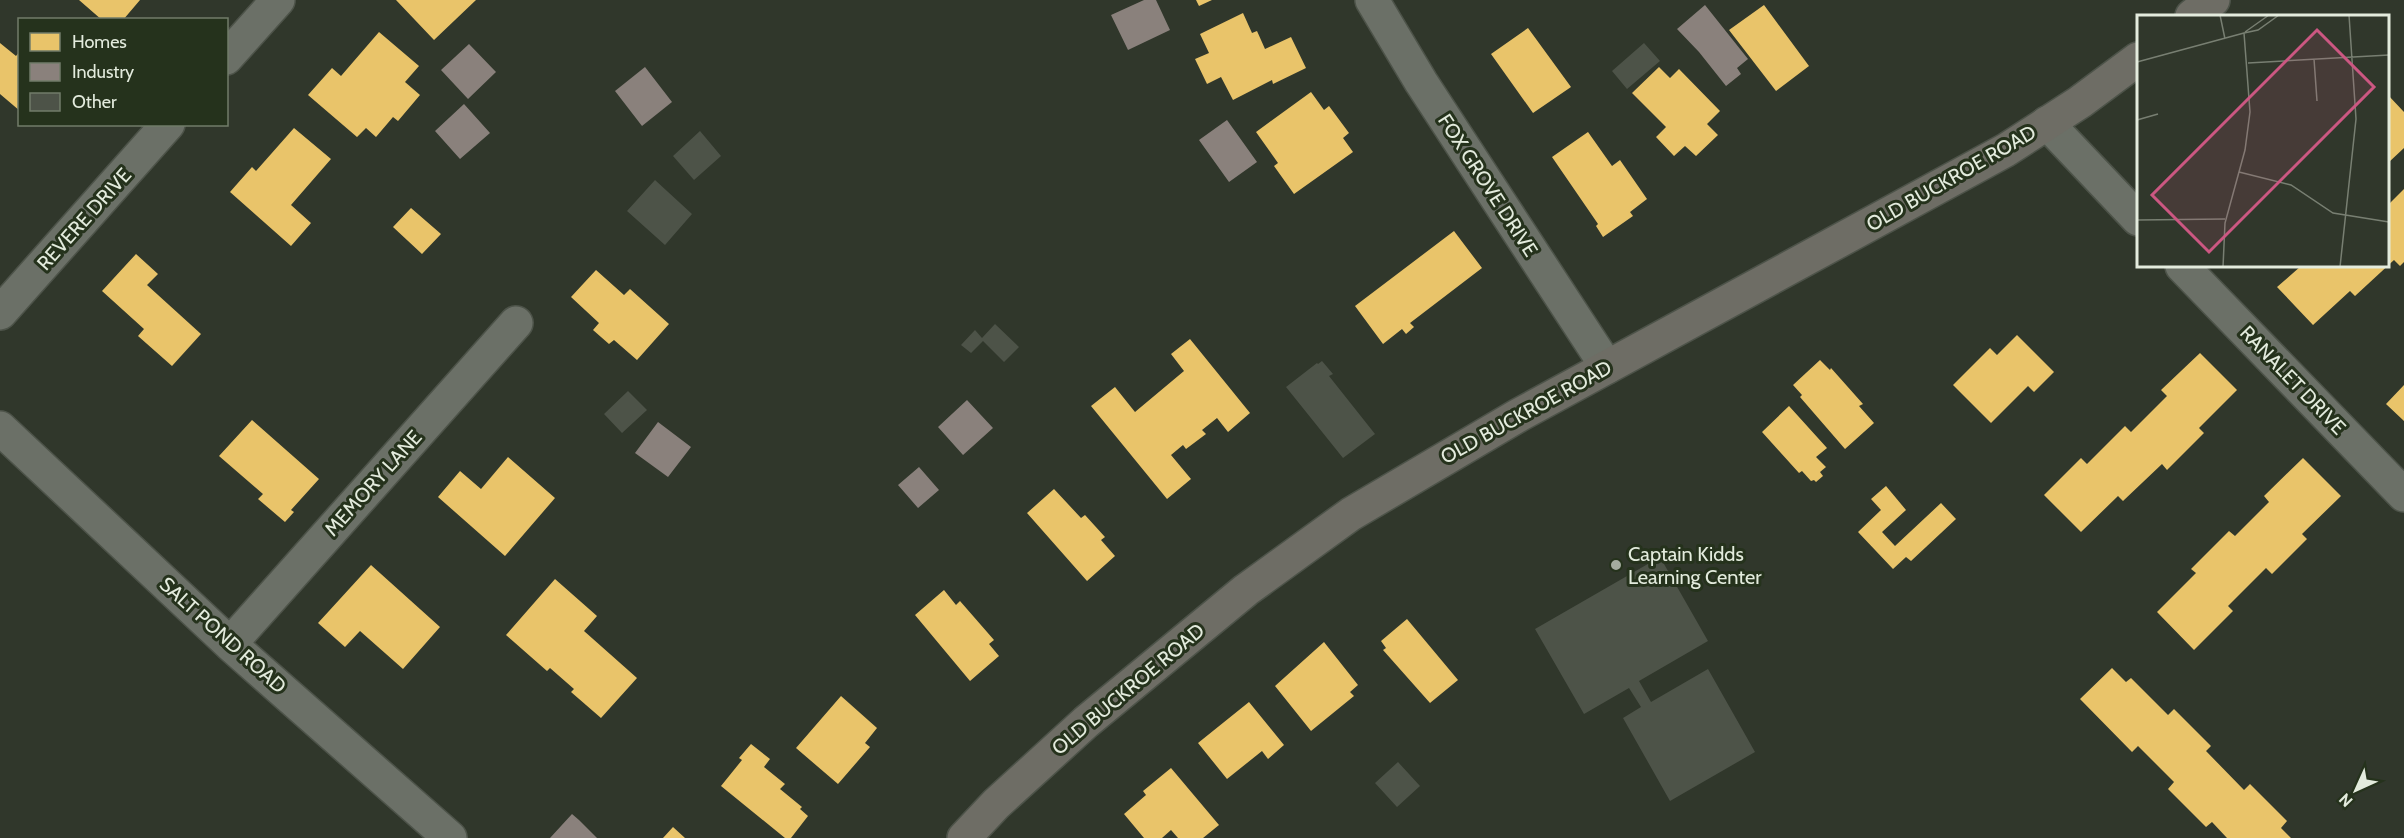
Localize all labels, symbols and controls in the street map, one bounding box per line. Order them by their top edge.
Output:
inset map [2137,15,2389,267]
legend [18,18,228,126]
text: Homes [72,31,127,53]
text: Industry [72,61,134,83]
text: Other [72,91,117,113]
street label: FOX GROVE DRIVE [1433,109,1543,261]
street label: OLD BUCKROE ROAD [1862,120,2040,236]
street label: REVERE DRIVE [32,163,136,275]
street label: RANALET DRIVE [2235,321,2351,439]
street label: OLD BUCKROE ROAD [1436,355,1616,469]
street label: MEMORY LANE [319,425,427,541]
place label: Captain Kidds Learning Center [1628,542,1762,589]
marker: Captain Kidds Learning Center [1609,558,1623,572]
street label: SALT POND ROAD [155,572,291,698]
street label: OLD BUCKROE ROAD [1047,618,1209,760]
north arrow [2326,760,2386,820]
text: N [2335,790,2356,811]

